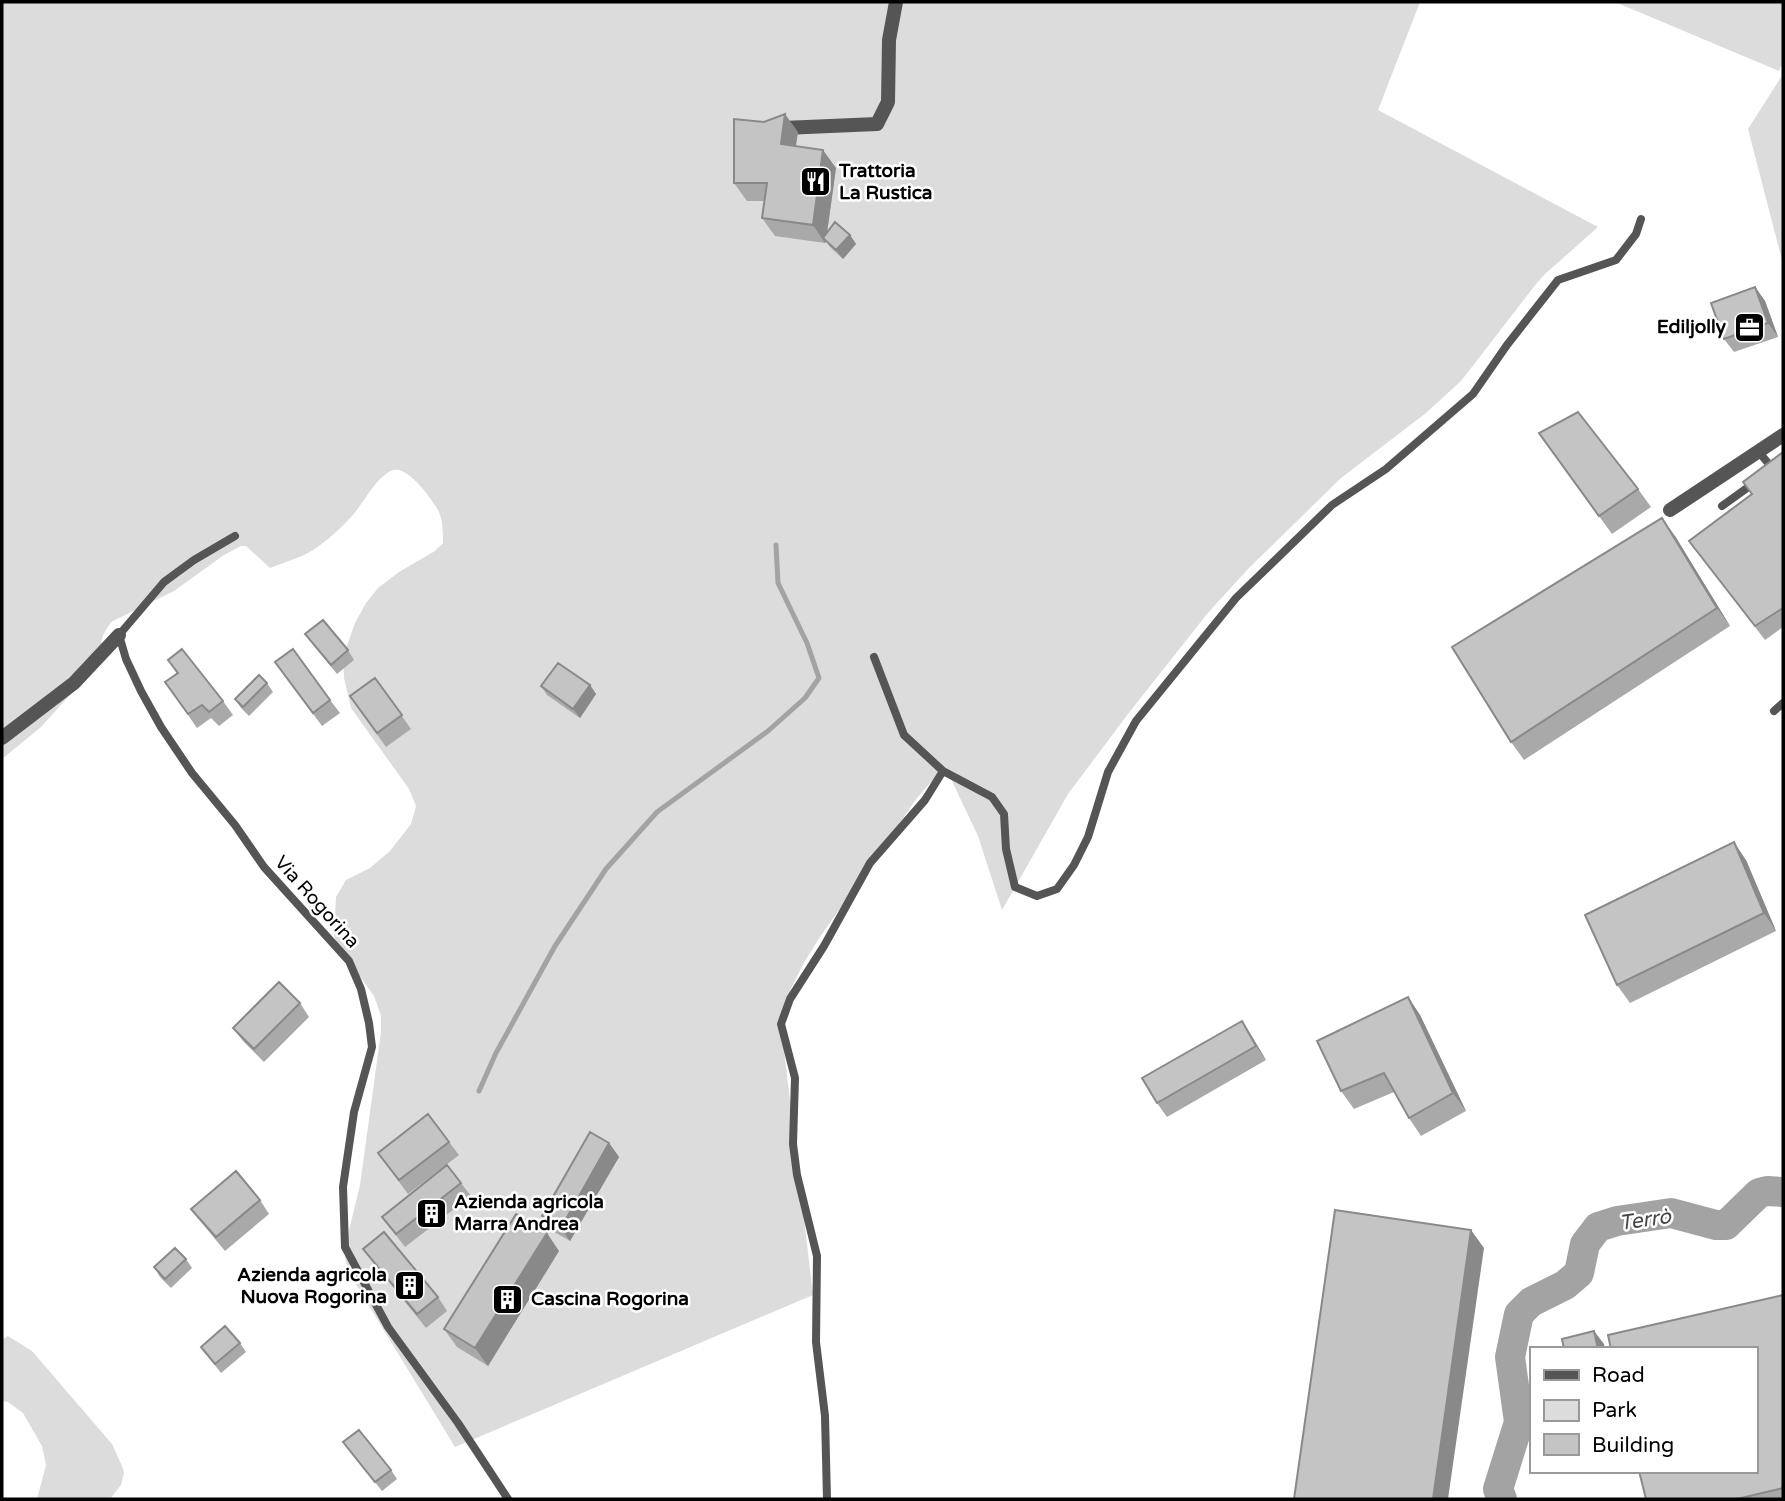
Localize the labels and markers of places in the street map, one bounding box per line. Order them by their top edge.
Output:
place label: Trattoria La Rustica [838,160,933,204]
restaurant icon: Trattoria La Rustica [799,165,833,199]
office icon: Ediljolly [1732,310,1766,344]
place label: Ediljolly [1657,316,1727,339]
place label: Azienda agricola Marra Andrea [454,1191,604,1235]
building icon: Azienda agricola Marra Andrea [414,1196,448,1230]
place label: Azienda agricola Nuova Rogorina [237,1264,387,1309]
building icon: Azienda agricola Nuova Rogorina [393,1269,427,1303]
building icon: Cascina Rogorina [491,1282,525,1316]
place label: Cascina Rogorina [531,1288,689,1311]

